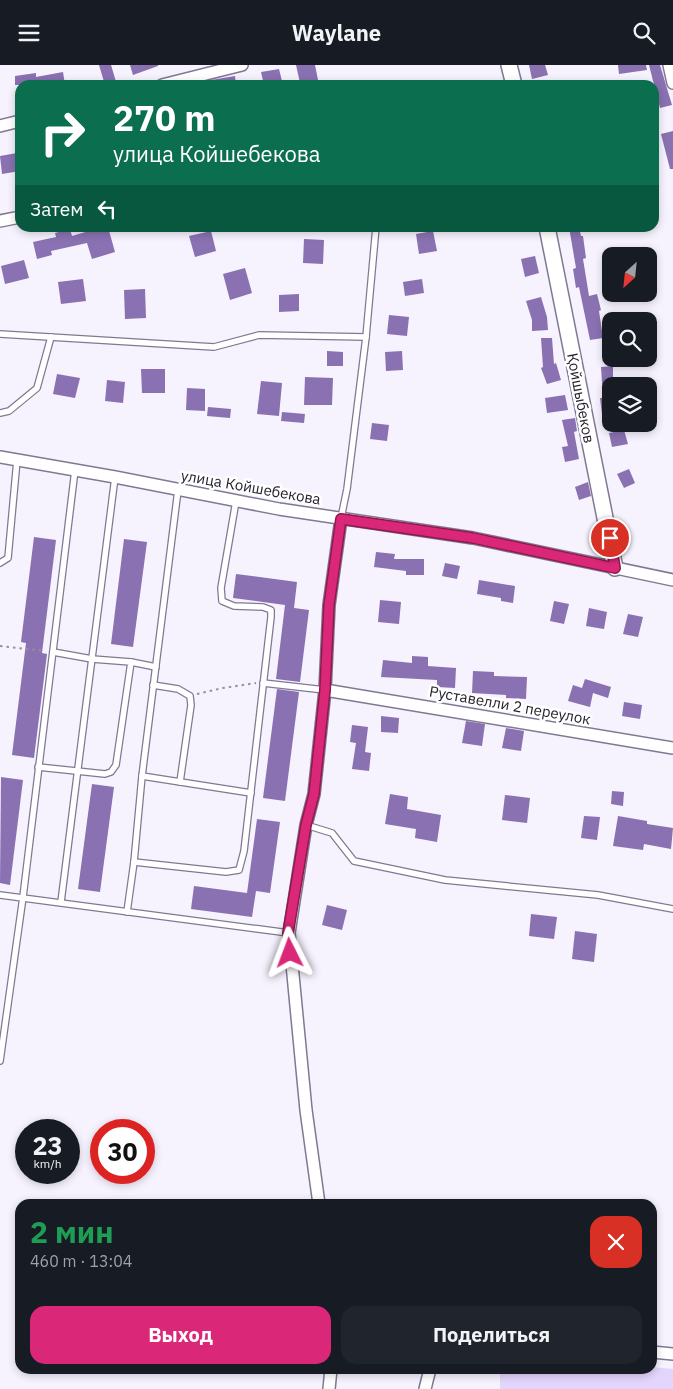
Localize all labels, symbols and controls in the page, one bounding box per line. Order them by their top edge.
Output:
text: Waylane [292,18,381,47]
icon: menu [15,19,43,47]
icon: search [630,19,658,47]
text: 270 m [113,95,216,141]
icon: right [30,100,95,165]
text: улица Койшебекова [113,139,321,168]
icon: left [93,195,121,223]
text: Затем [30,197,83,221]
north arrow [602,247,658,303]
map controls [602,247,657,432]
button: search [602,312,657,367]
street label: Қойшыбеков [563,351,599,445]
button: layers [602,377,657,432]
street label: улица Койшебекова [180,465,322,509]
pin [589,517,631,559]
icon: arrive [596,524,624,552]
street label: Руставелли 2 переулок [428,681,592,729]
position arrow [263,926,315,978]
speed limit sign: 30 [90,1119,155,1184]
text: 23 [32,1129,63,1162]
text: km/h [33,1156,62,1171]
text: 2 мин [30,1212,114,1251]
button: close [590,1216,642,1268]
text: 460 m · 13:04 [30,1251,132,1271]
button: Выход [30,1306,331,1364]
button: Поделиться [341,1306,642,1364]

